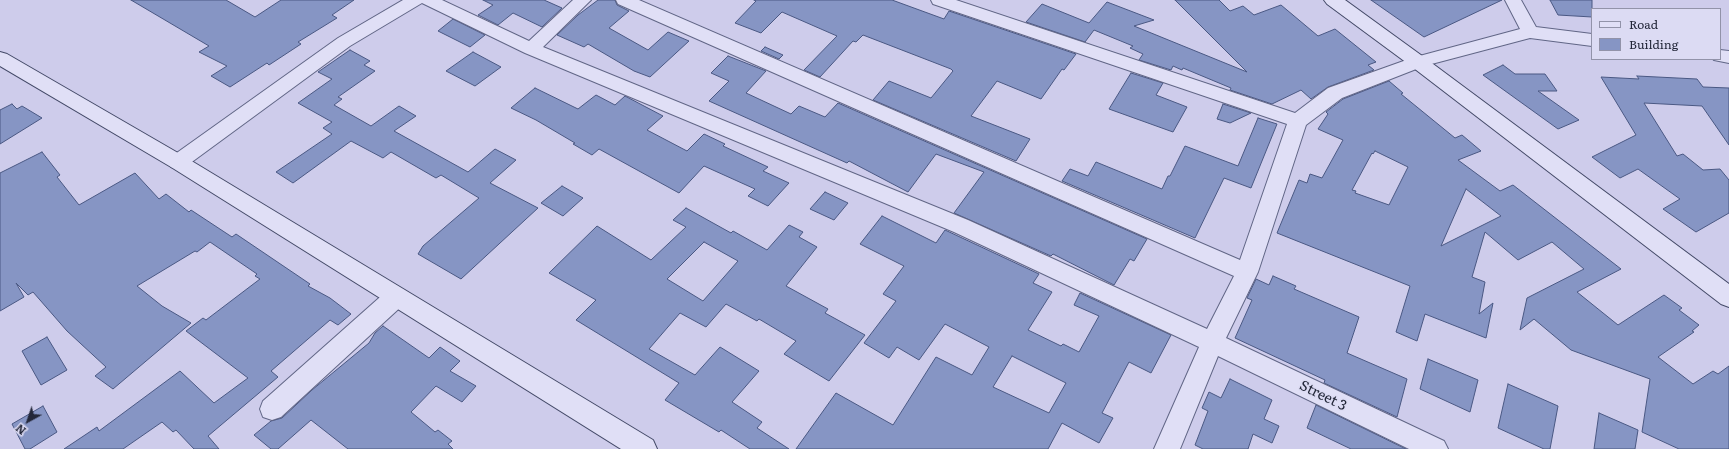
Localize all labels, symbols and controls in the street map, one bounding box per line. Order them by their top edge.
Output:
legend [1591,8,1721,60]
text: Road [1629,15,1658,33]
text: Building [1629,35,1678,53]
street label: Street 3 [1297,377,1349,415]
north arrow [8,401,48,441]
text: N [12,421,29,439]

